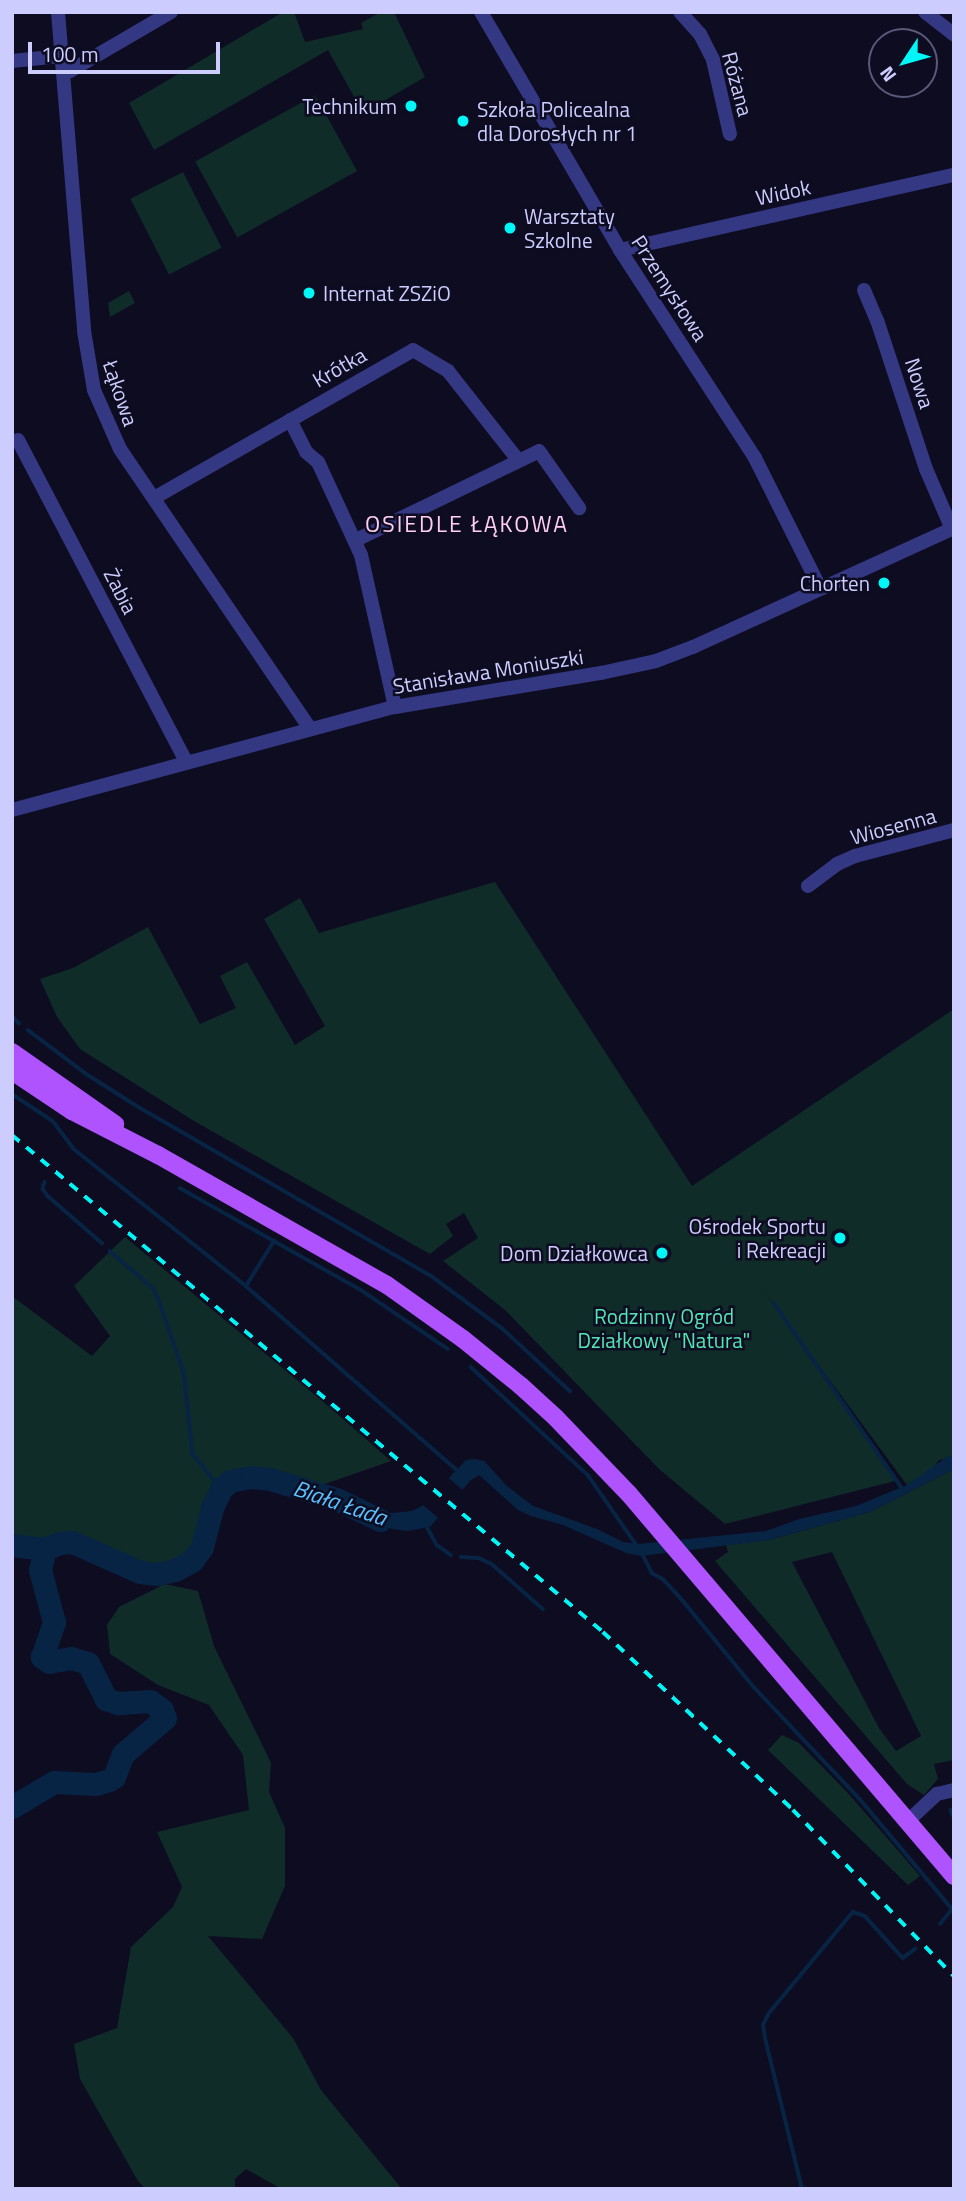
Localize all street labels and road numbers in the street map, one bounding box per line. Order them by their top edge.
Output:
street label: Różana [717,49,759,119]
street label: Widok [753,174,813,210]
street label: Przemysłowa [627,230,713,346]
street label: Krótka [308,342,370,392]
street label: Nowa [900,355,940,411]
street label: Łąkowa [98,357,144,429]
street label: Żabia [99,564,143,618]
street label: Stanisława Moniuszki [391,644,585,698]
street label: Wiosenna [847,802,939,850]

